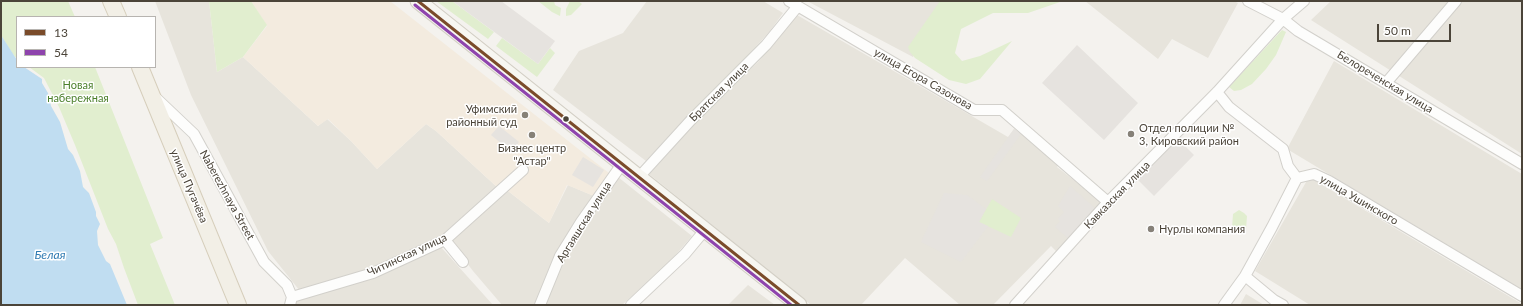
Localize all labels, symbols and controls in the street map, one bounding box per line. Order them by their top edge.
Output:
legend [16,16,156,68]
scale bar [1379,16,1453,42]
text: 50 m [1384,23,1411,38]
text: 13 [54,25,68,40]
text: 54 [54,45,68,60]
street label: улица Егора Сазонова [871,45,975,113]
street label: Белореченская улица [1335,48,1435,116]
street label: Братская улица [687,60,751,124]
park label: Новая набережная [47,78,109,104]
place label: Уфимский районный суд [446,102,517,128]
marker: Уфимский районный суд [520,110,530,120]
unlabelled marker [561,114,571,124]
place label: Отдел полиции № 3, Кировский район [1139,121,1239,147]
marker: Отдел полиции № 3, Кировский район [1126,129,1136,139]
marker: Бизнес центр "Астар" [527,130,537,140]
place label: Бизнес центр "Астар" [498,141,566,167]
street label: улица Пугачёва [168,147,210,225]
street label: Naberezhnaya Street [197,148,257,242]
street label: Кавказская улица [1081,158,1153,232]
street label: улица Ушинского [1318,172,1400,228]
street label: Аргаяшская улица [554,179,614,265]
place label: Нурлы компания [1159,222,1245,236]
marker: Нурлы компания [1146,224,1156,234]
street label: Читинская улица [365,231,449,279]
water label: Белая [34,248,66,262]

